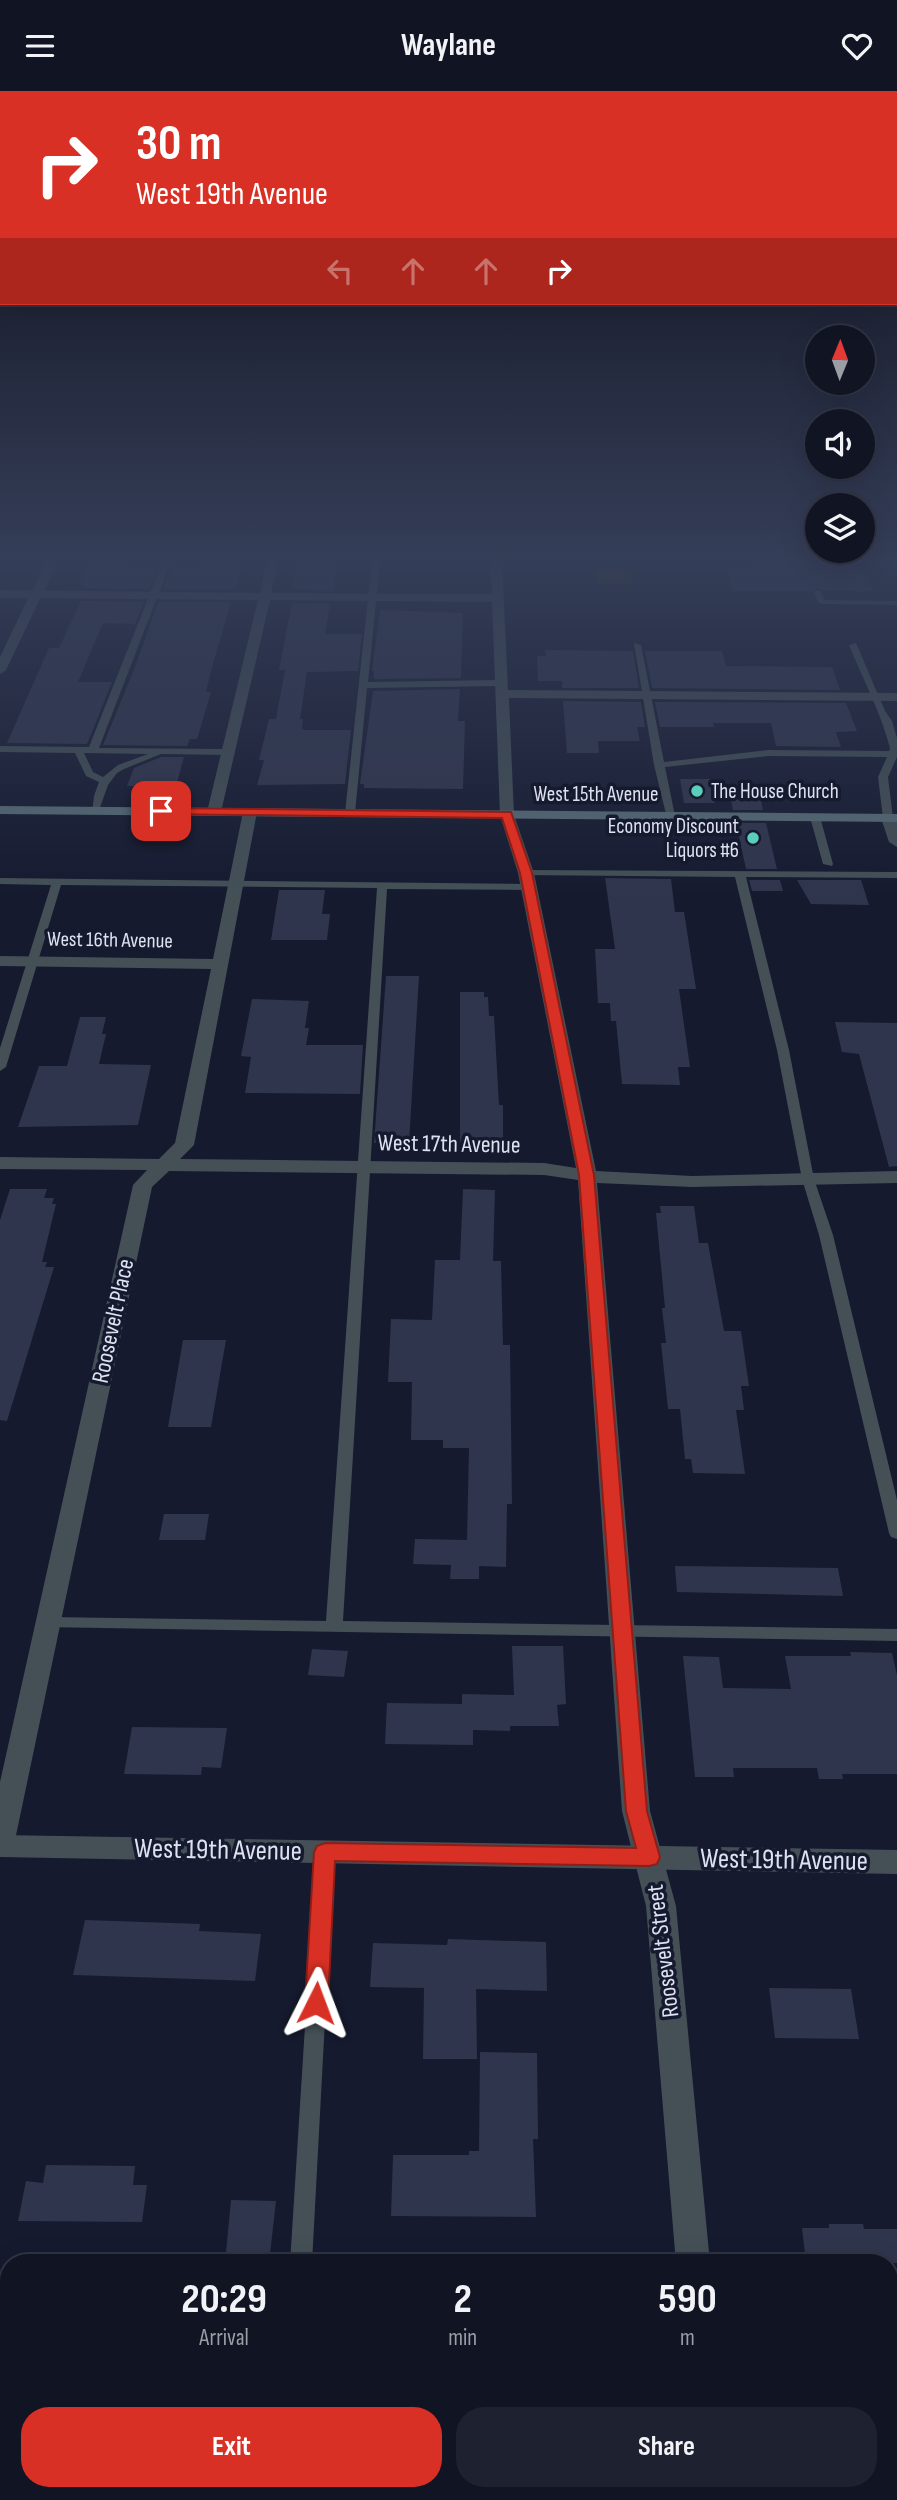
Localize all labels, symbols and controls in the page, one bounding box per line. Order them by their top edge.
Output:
text: Waylane [401,26,496,65]
icon: menu [21,27,59,65]
icon: heart [838,27,876,65]
text: 30 m [136,115,221,174]
icon: right [21,119,112,210]
text: West 19th Avenue [136,175,328,214]
icon: left [321,252,359,290]
icon: ahead [394,252,432,290]
icon: ahead [467,252,505,290]
icon: right [540,252,578,290]
north arrow [805,325,875,395]
map controls [805,325,875,563]
button: sound [805,409,875,479]
button: layers [805,493,875,563]
place label: The House Church [711,779,839,804]
pin [131,781,191,841]
street label: West 15th Avenue [534,782,658,807]
marker: The House Church [689,783,705,799]
icon: arrive [142,792,180,830]
place label: Economy Discount Liquors #6 [608,814,739,863]
marker: Economy Discount Liquors #6 [745,830,761,846]
street label: West 16th Avenue [47,926,173,954]
street label: West 17th Avenue [377,1128,521,1160]
street label: Roosevelt Place [86,1256,140,1386]
street label: West 19th Avenue [134,1832,302,1868]
street label: West 19th Avenue [700,1842,868,1878]
street label: Roosevelt Street [640,1883,686,2019]
position arrow [279,1966,353,2040]
text: 20:29 [181,2274,267,2325]
text: 2 [453,2274,472,2325]
text: 590 [658,2274,717,2325]
text: Arrival [199,2324,249,2352]
text: min [448,2324,477,2352]
text: m [680,2324,695,2352]
button: Exit [21,2407,442,2487]
button: Share [456,2407,877,2487]

